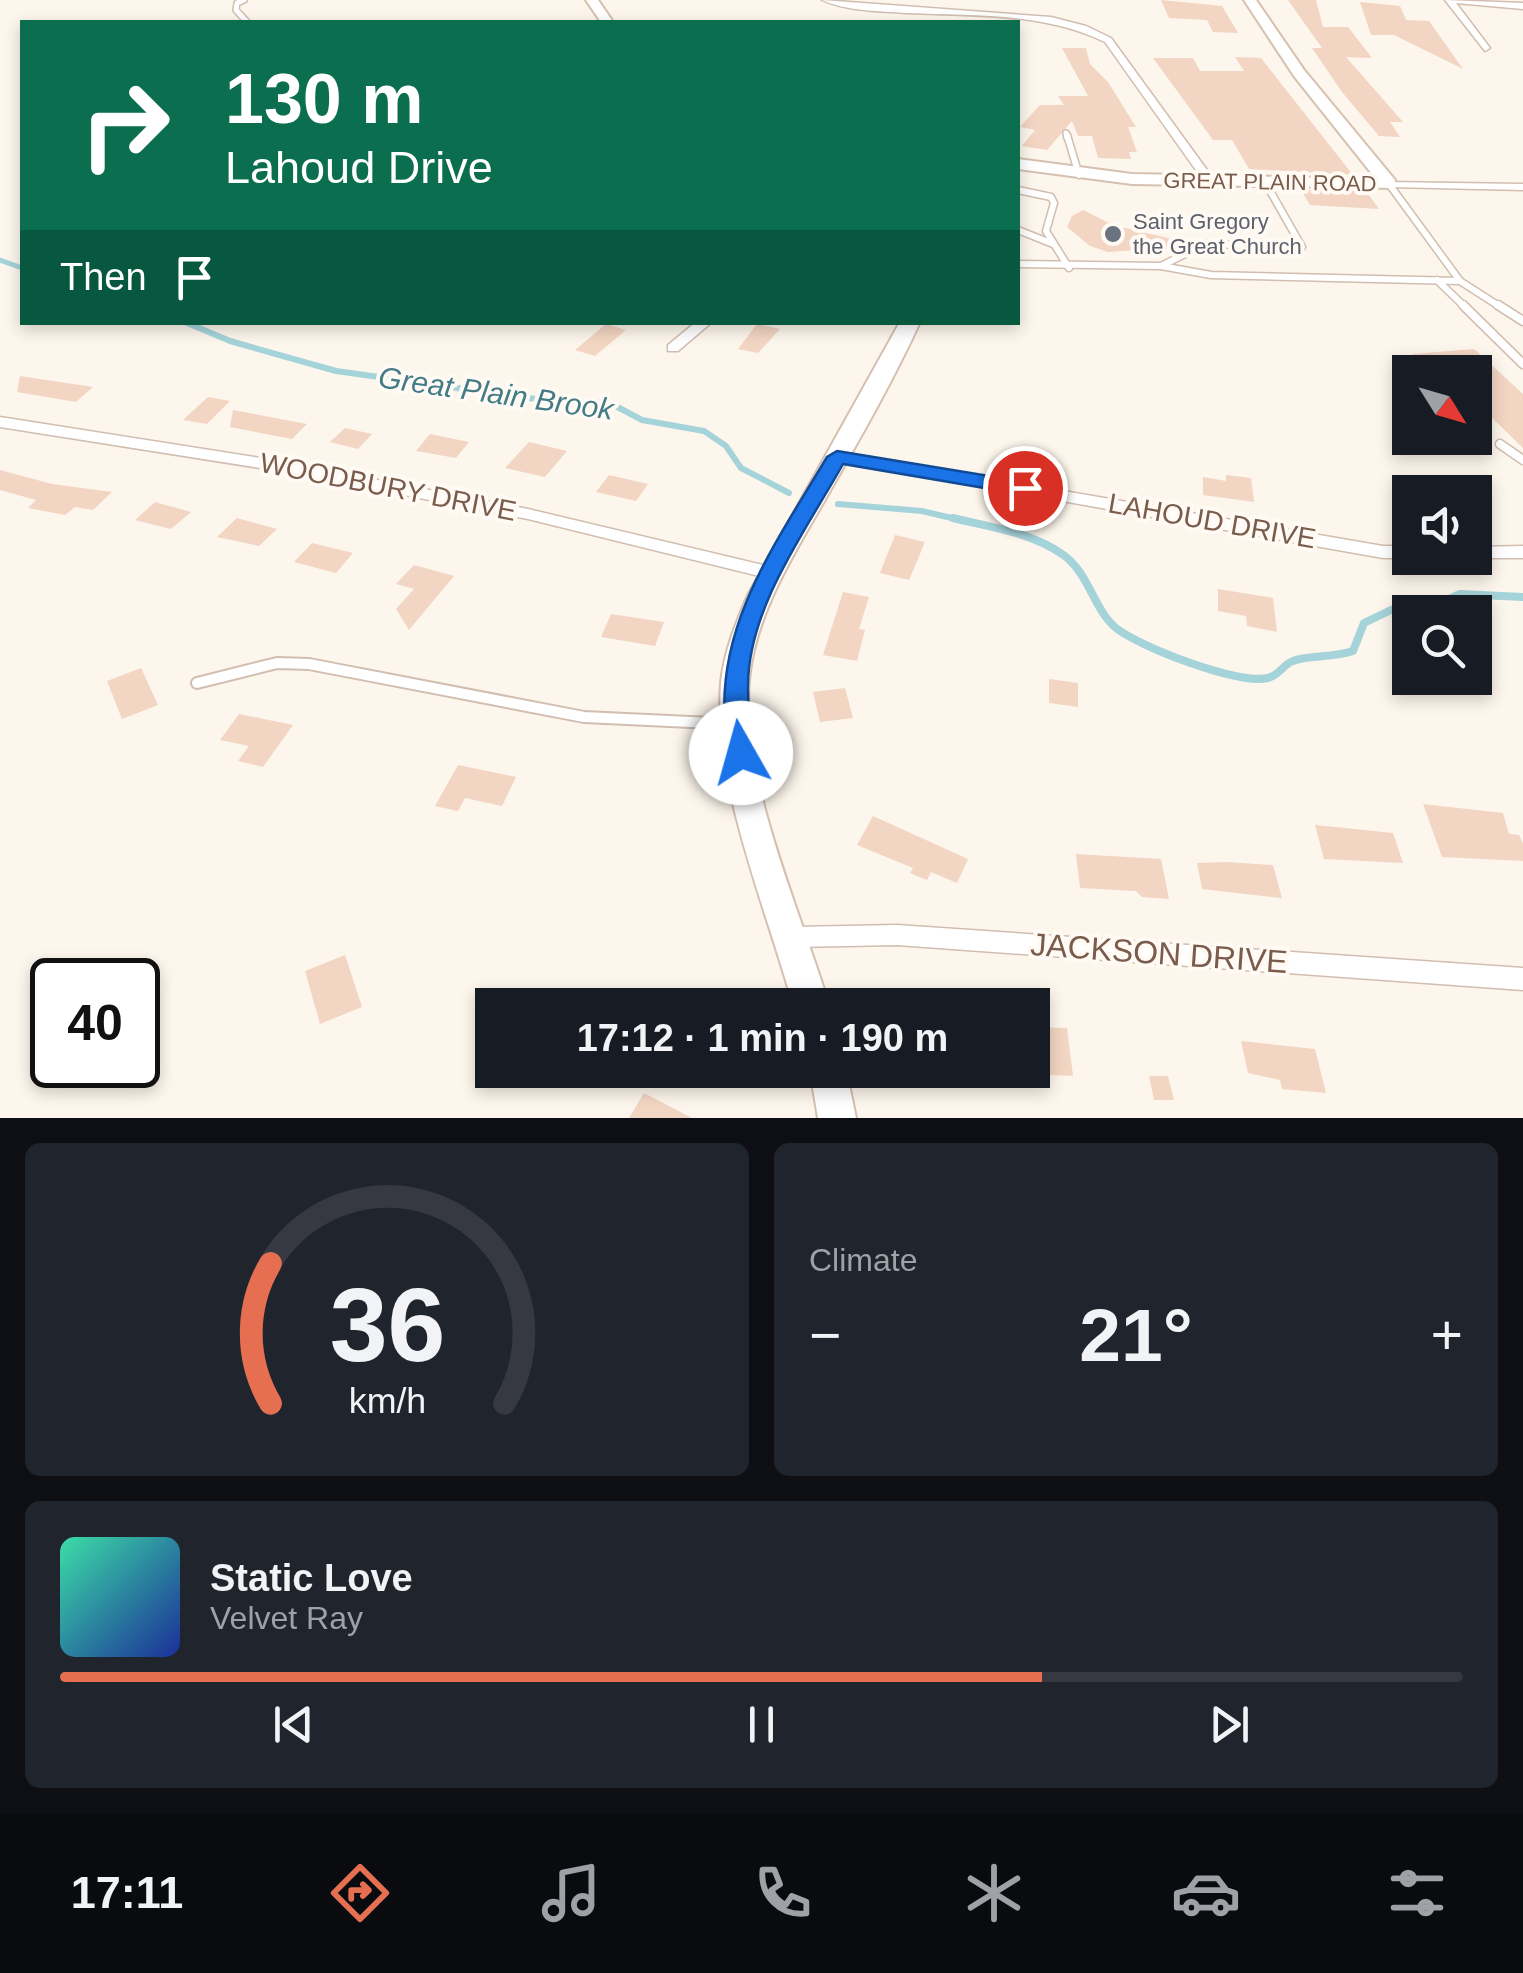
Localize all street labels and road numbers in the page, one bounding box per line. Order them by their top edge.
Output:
street label: GREAT PLAIN ROAD [1163,168,1377,196]
street label: WOODBURY DRIVE [257,447,519,527]
street label: LAHOUD DRIVE [1106,487,1318,555]
street label: JACKSON DRIVE [1029,926,1289,980]

